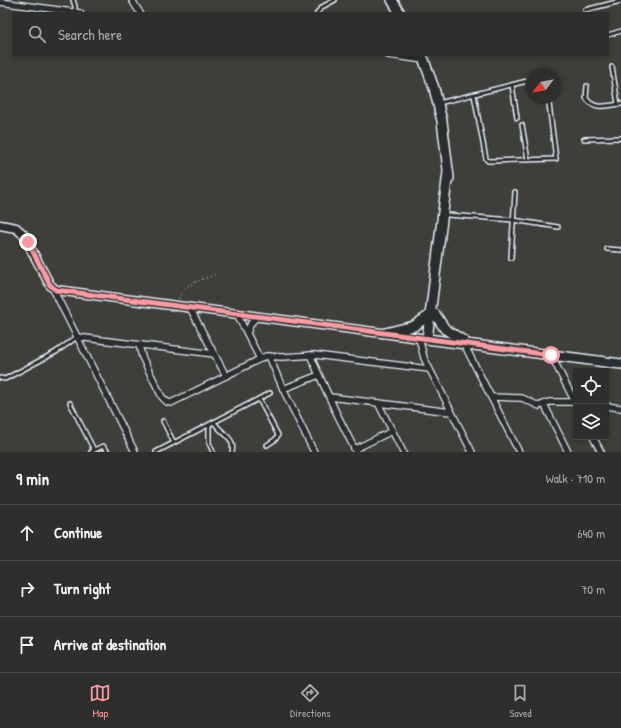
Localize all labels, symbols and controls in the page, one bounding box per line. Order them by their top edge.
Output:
search box [12,12,609,56]
icon: search [26,23,48,45]
text: Search here [58,24,122,45]
north arrow [525,68,561,104]
route end [19,233,37,251]
route start [542,346,560,364]
map controls [573,368,609,440]
button: locate [573,368,609,404]
button: layers [573,404,609,440]
text: 9 min [16,467,49,490]
text: Walk · 710 m [546,469,605,487]
icon: ahead [16,522,38,544]
text: Continue [54,522,102,543]
text: 640 m [577,524,605,542]
icon: right [16,578,38,600]
text: Turn right [54,578,110,599]
text: 70 m [581,580,605,598]
icon: arrive [16,634,38,656]
text: Arrive at destination [54,634,166,655]
tab: Map [89,682,111,720]
tab: Directions [290,682,331,720]
tab: Saved [509,682,532,720]

